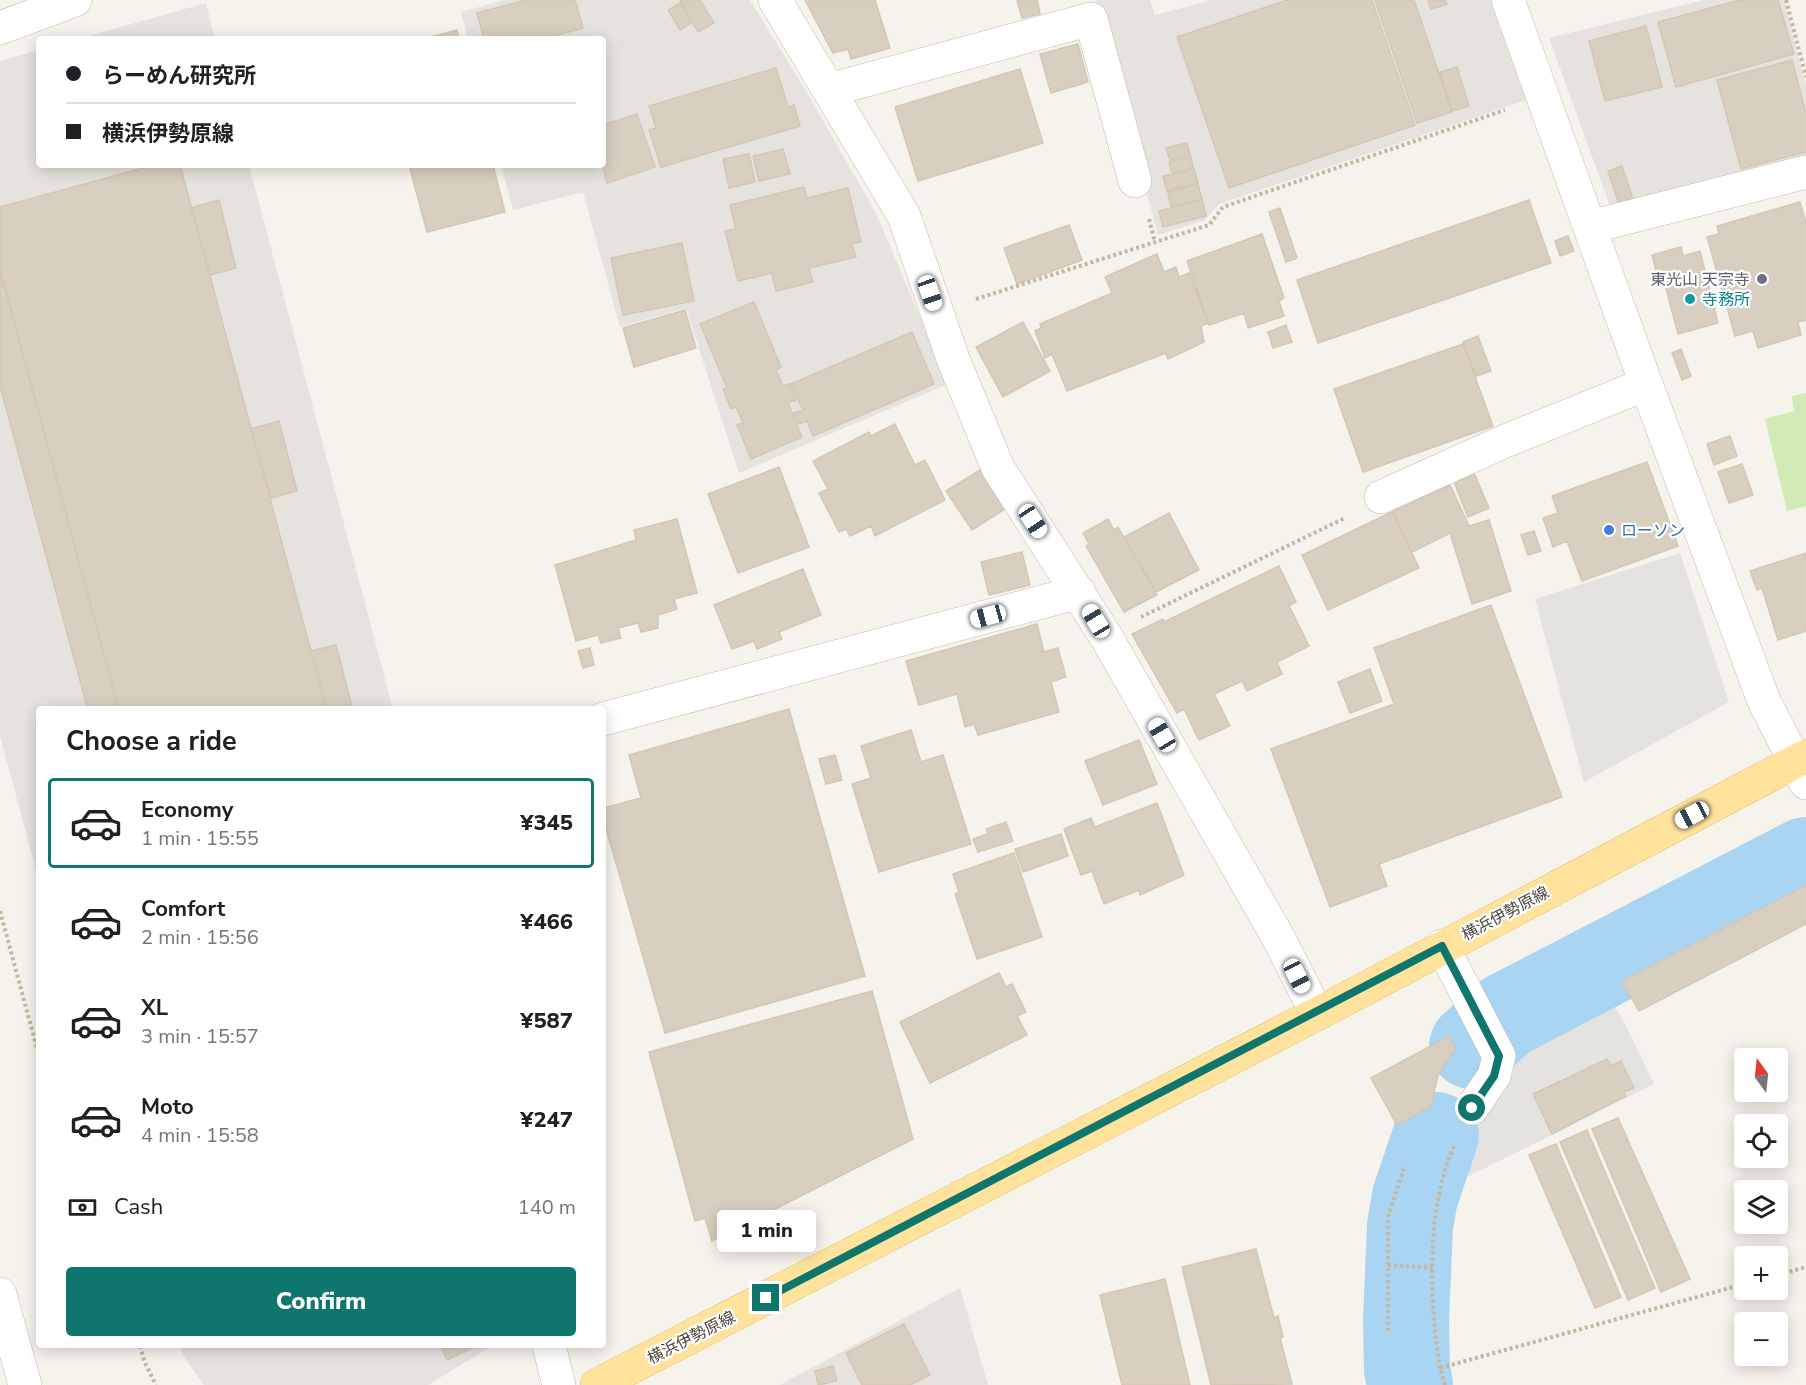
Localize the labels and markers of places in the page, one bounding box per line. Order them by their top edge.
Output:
place label: 東光山 天宗寺 [1650,269,1750,291]
marker: 東光山 天宗寺 [1755,272,1769,286]
place label: 寺務所 [1702,289,1750,311]
marker: 寺務所 [1683,292,1697,306]
place label: ローソン [1621,520,1685,542]
marker: ローソン [1602,523,1616,537]

